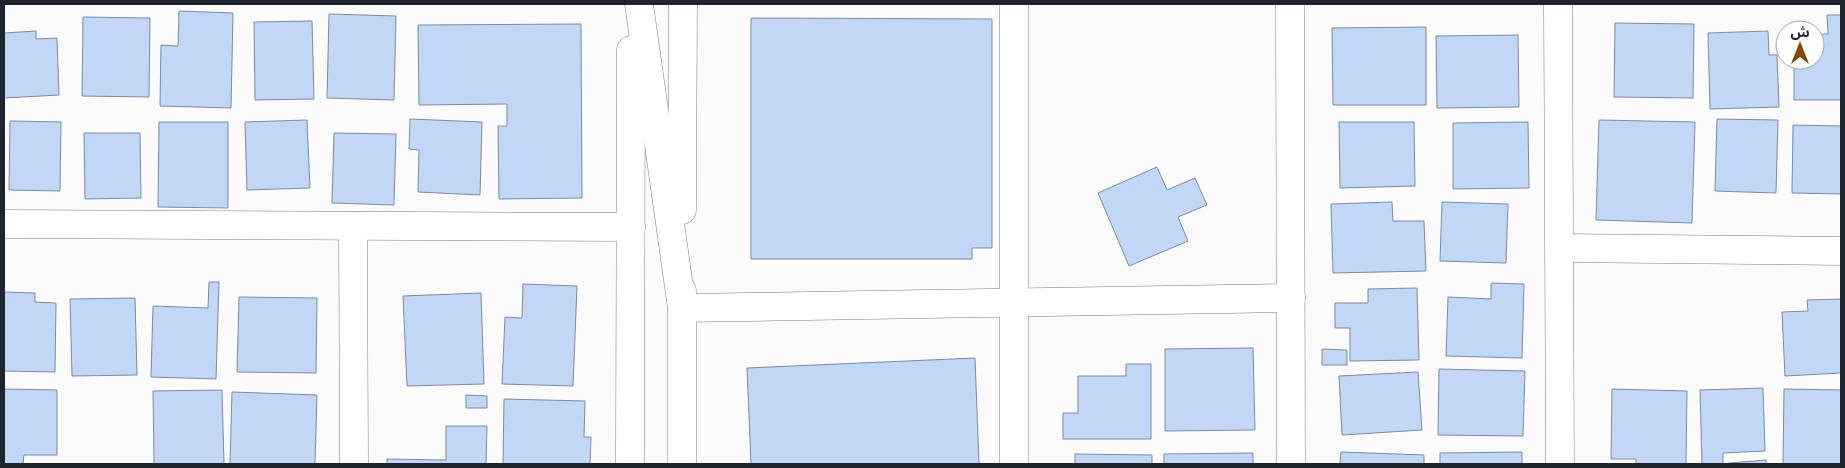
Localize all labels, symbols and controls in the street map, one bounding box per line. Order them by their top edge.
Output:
north arrow [1775,20,1825,70]
text: ش [1790,23,1810,41]

